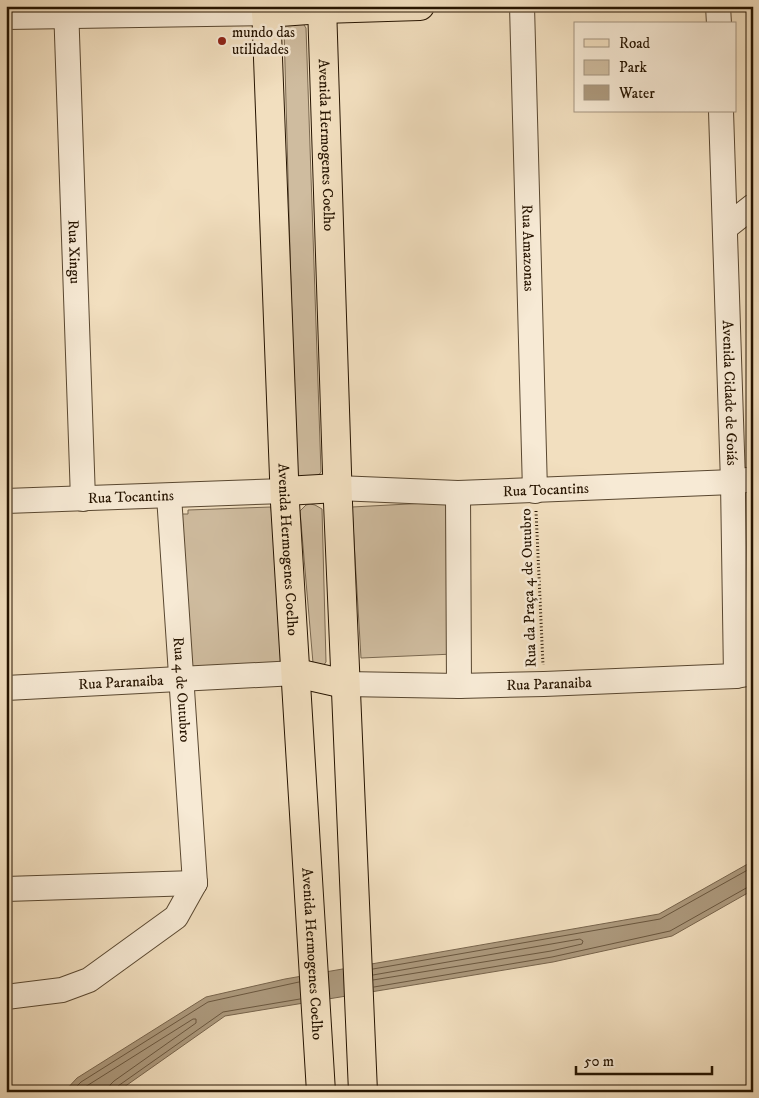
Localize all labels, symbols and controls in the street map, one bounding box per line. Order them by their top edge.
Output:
legend [574,22,736,112]
place label: mundo das utilidades [232,23,295,59]
text: Road [619,34,651,53]
marker: mundo das utilidades [216,35,228,47]
street label: Avenida Hermogenes Coelho [314,58,338,231]
text: Park [619,58,648,77]
text: Water [618,84,655,103]
street label: Rua Amazonas [517,204,539,292]
street label: Rua Xingu [63,220,85,284]
street label: Avenida Cidade de Goiás [718,320,741,466]
street label: Avenida Hermogenes Coelho [273,463,302,636]
street label: Rua Tocantins [502,479,589,501]
street label: Rua Tocantins [88,486,174,508]
street label: Rua da Praça 4 de Outubro [516,508,541,668]
street label: Rua 4 de Outubro [168,636,195,743]
street label: Rua Paranaiba [78,671,165,694]
street label: Rua Paranaiba [506,673,593,695]
street label: Avenida Hermogenes Coelho [297,867,327,1040]
scale bar [576,1043,713,1075]
text: 50 m [584,1052,614,1071]

